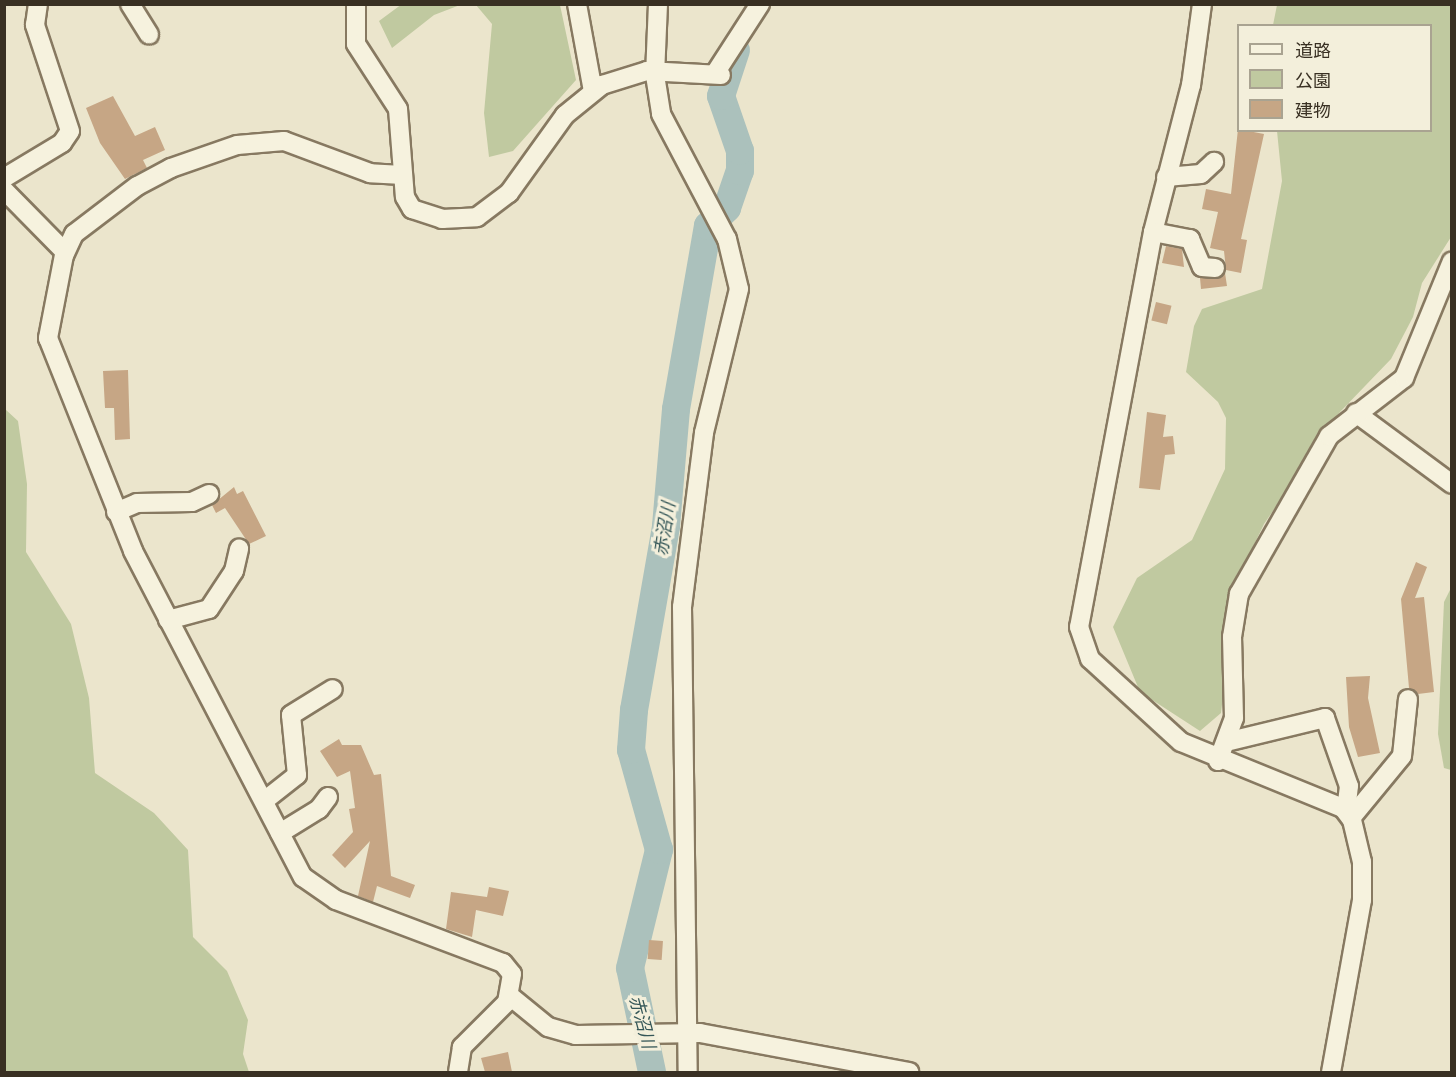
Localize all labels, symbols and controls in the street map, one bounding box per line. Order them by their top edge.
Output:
legend [1237,24,1432,132]
text: 道路 [1295,39,1331,62]
text: 公園 [1295,69,1331,92]
text: 建物 [1295,99,1331,122]
water label: 赤沼川 [650,501,680,557]
water label: 赤沼川 [625,993,659,1051]

